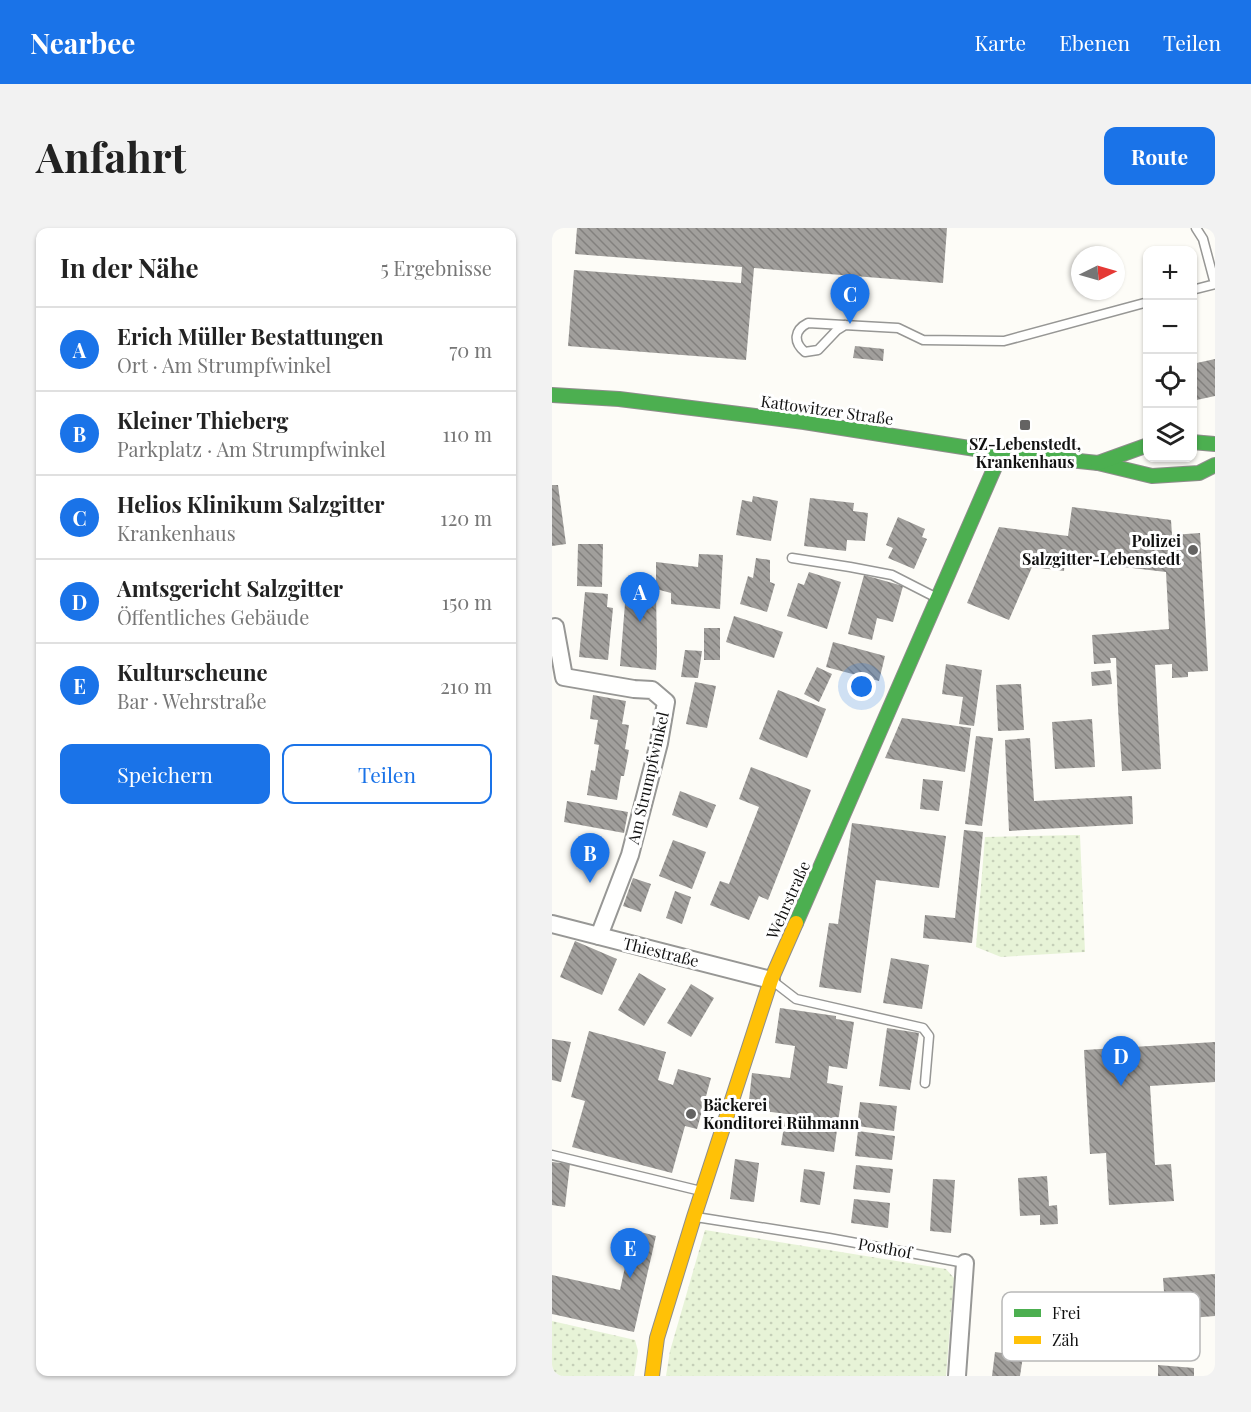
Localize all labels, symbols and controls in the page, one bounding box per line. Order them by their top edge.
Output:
text: Nearbee [30,24,135,61]
text: Karte [975,28,1026,56]
text: Ebenen [1059,28,1130,56]
text: Teilen [1163,28,1221,56]
button: Route [1104,127,1215,185]
text: Anfahrt [36,128,186,184]
north arrow [1071,246,1125,300]
map controls [1143,246,1197,462]
button: + [1143,246,1197,300]
text: In der Nähe [60,250,199,285]
text: 5 Ergebnisse [380,254,492,281]
pin: C [830,274,870,324]
button: − [1143,300,1197,354]
text: Erich Müller Bestattungen [117,321,384,351]
text: A [73,336,86,363]
text: 70 m [449,336,492,363]
text: Ort · Am Strumpfwinkel [117,351,331,378]
button: locate [1143,354,1197,408]
street label: Kattowitzer Straße [759,390,895,429]
text: Kleiner Thieberg [117,405,288,435]
button: layers [1143,408,1197,462]
marker: SZ-Lebenstedt, Krankenhaus [1018,418,1032,432]
text: B [73,420,86,447]
text: 110 m [442,420,492,447]
place label: SZ-Lebenstedt, Krankenhaus [969,433,1081,472]
text: Parkplatz · Am Strumpfwinkel [117,435,386,462]
text: Helios Klinikum Salzgitter [117,489,385,519]
text: C [72,504,87,531]
text: 120 m [440,504,492,531]
text: Krankenhaus [117,519,236,546]
place label: Polizei Salzgitter-Lebenstedt [1022,530,1181,569]
marker: Polizei Salzgitter-Lebenstedt [1186,543,1200,557]
pin: A [620,572,659,622]
text: Amtsgericht Salzgitter [117,573,343,603]
text: D [72,588,87,615]
text: 150 m [442,588,492,615]
text: Öffentliches Gebäude [117,603,309,630]
text: Kulturscheune [117,657,268,687]
text: E [73,672,86,699]
text: 210 m [440,672,492,699]
your location [847,672,876,701]
text: Bar · Wehrstraße [117,687,267,714]
street label: Am Strumpfwinkel [622,709,673,847]
button: Speichern [60,744,270,804]
button: Teilen [282,744,492,804]
pin: B [570,834,609,883]
street label: Wehrstraße [761,857,814,943]
street label: Thiestraße [621,932,701,971]
pin: D [1102,1036,1140,1086]
place label: Bäckerei Konditorei Rühmann [703,1094,859,1133]
marker: Bäckerei Konditorei Rühmann [684,1107,698,1121]
pin: E [610,1228,650,1278]
street label: Posthof [857,1232,915,1263]
legend [1002,1292,1200,1361]
text: Frei [1052,1302,1081,1323]
text: Zäh [1052,1329,1079,1350]

